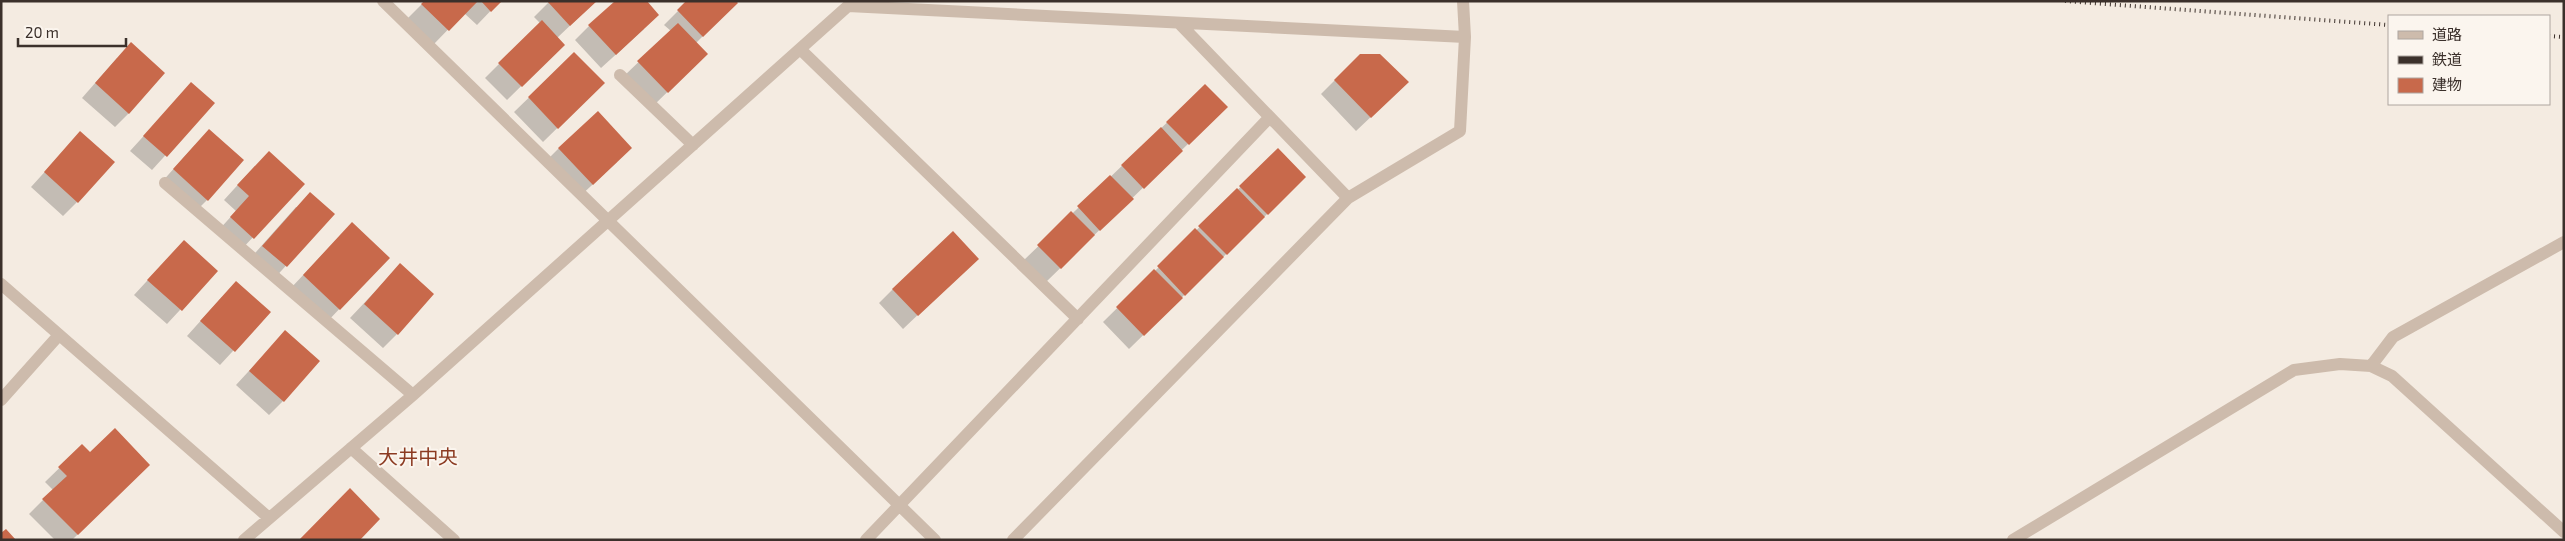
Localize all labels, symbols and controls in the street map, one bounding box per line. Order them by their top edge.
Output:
scale bar [18,15,125,47]
legend [2388,15,2550,105]
text: 20 m [25,23,59,41]
text: 道路 [2432,25,2462,43]
text: 鉄道 [2432,50,2462,68]
text: 建物 [2432,75,2462,93]
district label: 大井中央 [378,444,458,468]

